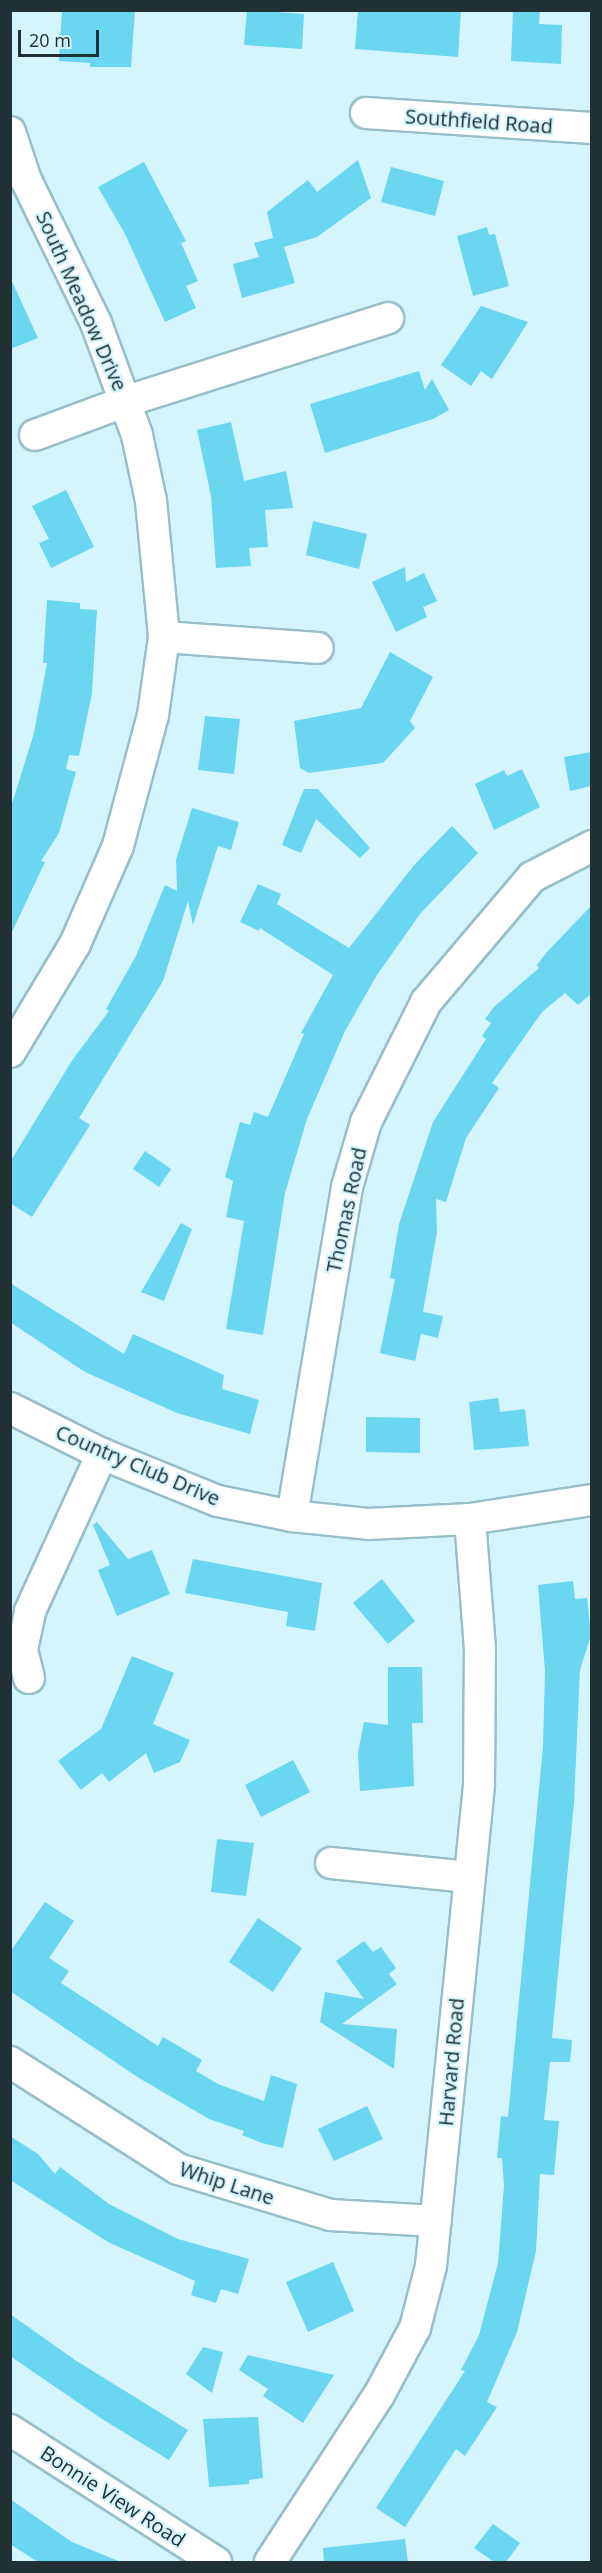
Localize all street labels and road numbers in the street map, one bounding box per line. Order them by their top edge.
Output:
street label: Southfield Road [404,104,554,138]
street label: South Meadow Drive [32,207,132,395]
street label: Thomas Road [321,1145,371,1275]
street label: Country Club Drive [52,1420,224,1510]
street label: Harvard Road [433,1997,469,2127]
street label: Whip Lane [177,2156,277,2210]
street label: Bonnie View Road [36,2440,190,2552]

